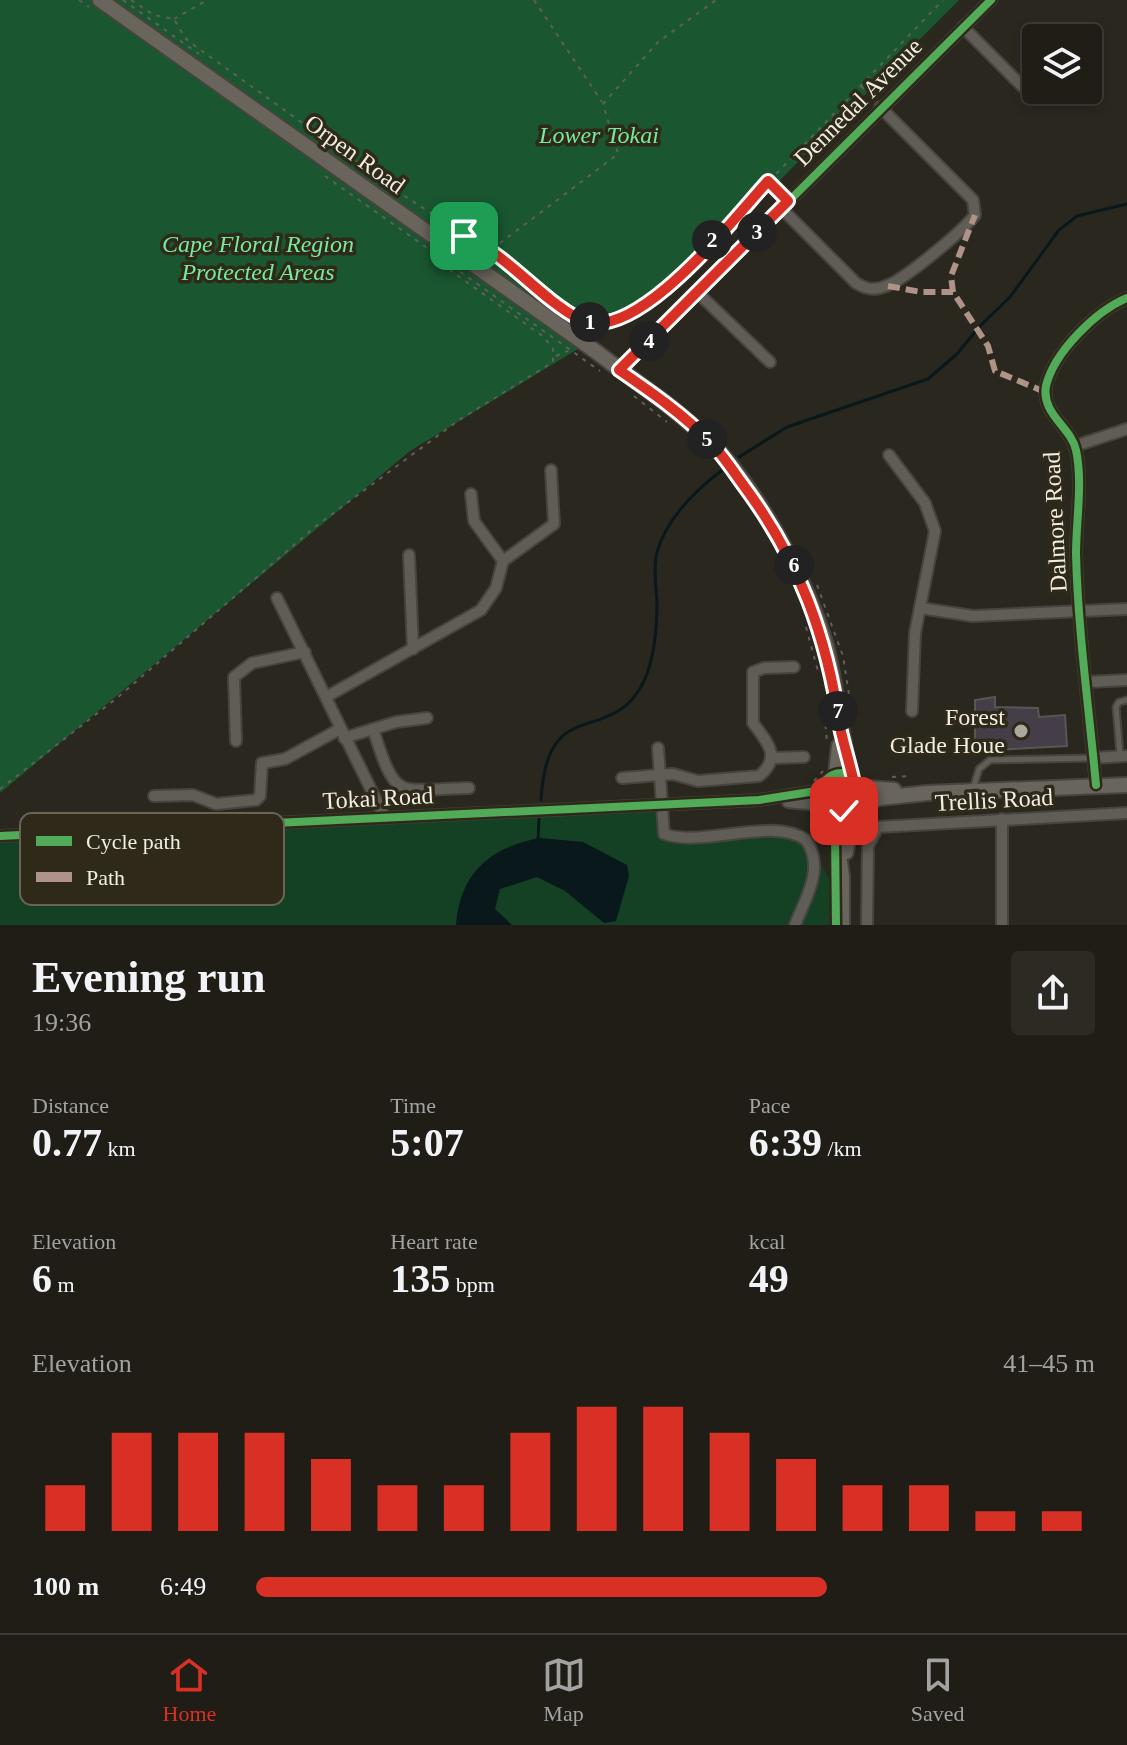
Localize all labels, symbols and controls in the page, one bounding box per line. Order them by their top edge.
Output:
map controls [1022,24,1102,104]
button: layers [1022,24,1102,104]
street label: Dennedal Avenue [789,33,927,171]
street label: Orpen Road [300,109,410,199]
park label: Lower Tokai [538,122,659,148]
pin [430,202,498,270]
pin: 3 [737,212,777,252]
icon: arrive [442,214,486,258]
text: 3 [752,219,763,244]
pin: 2 [692,220,732,260]
text: 2 [707,227,718,252]
park label: Cape Floral Region Protected Areas [162,231,354,285]
pin: 1 [570,302,610,342]
text: 1 [585,309,596,334]
pin: 4 [629,321,669,361]
text: 4 [644,328,655,353]
pin: 5 [687,419,727,459]
text: 5 [702,426,713,451]
street label: Dalmore Road [1038,451,1072,593]
pin: 6 [774,545,814,585]
text: 6 [789,552,800,577]
pin: 7 [818,691,858,731]
text: 7 [833,698,844,723]
place label: Forest Glade Houe [890,704,1005,758]
marker: Forest Glade Houe [1012,722,1030,740]
pin [810,777,878,845]
street label: Tokai Road [322,782,434,814]
street label: Trellis Road [934,784,1054,816]
icon: check [822,789,866,833]
legend [20,813,284,905]
text: Cycle path [86,829,181,854]
text: Path [86,865,125,890]
button: share [1011,951,1095,1035]
text: Evening run [32,953,266,1002]
text: 19:36 [32,1008,91,1037]
text: Distance [32,1093,109,1118]
text: Time [390,1093,436,1118]
text: Pace [749,1093,790,1118]
text: 0.77 [32,1120,102,1165]
text: 5:07 [390,1120,464,1165]
text: 6:39 [749,1120,822,1165]
text: km [102,1136,136,1161]
text: /km [822,1136,862,1161]
text: Elevation [32,1229,116,1254]
text: Heart rate [390,1229,478,1254]
text: kcal [749,1229,785,1254]
text: 6 [32,1256,52,1301]
text: 135 [390,1256,450,1301]
text: 49 [749,1256,789,1301]
text: m [52,1272,75,1297]
text: bpm [450,1272,495,1297]
text: Elevation [32,1349,132,1378]
text: 41–45 m [1003,1349,1095,1378]
text: 100 m [32,1572,99,1601]
text: 6:49 [160,1572,206,1601]
tab: Home [163,1653,216,1727]
tab: Map [542,1653,586,1727]
tab: Saved [911,1653,964,1727]

